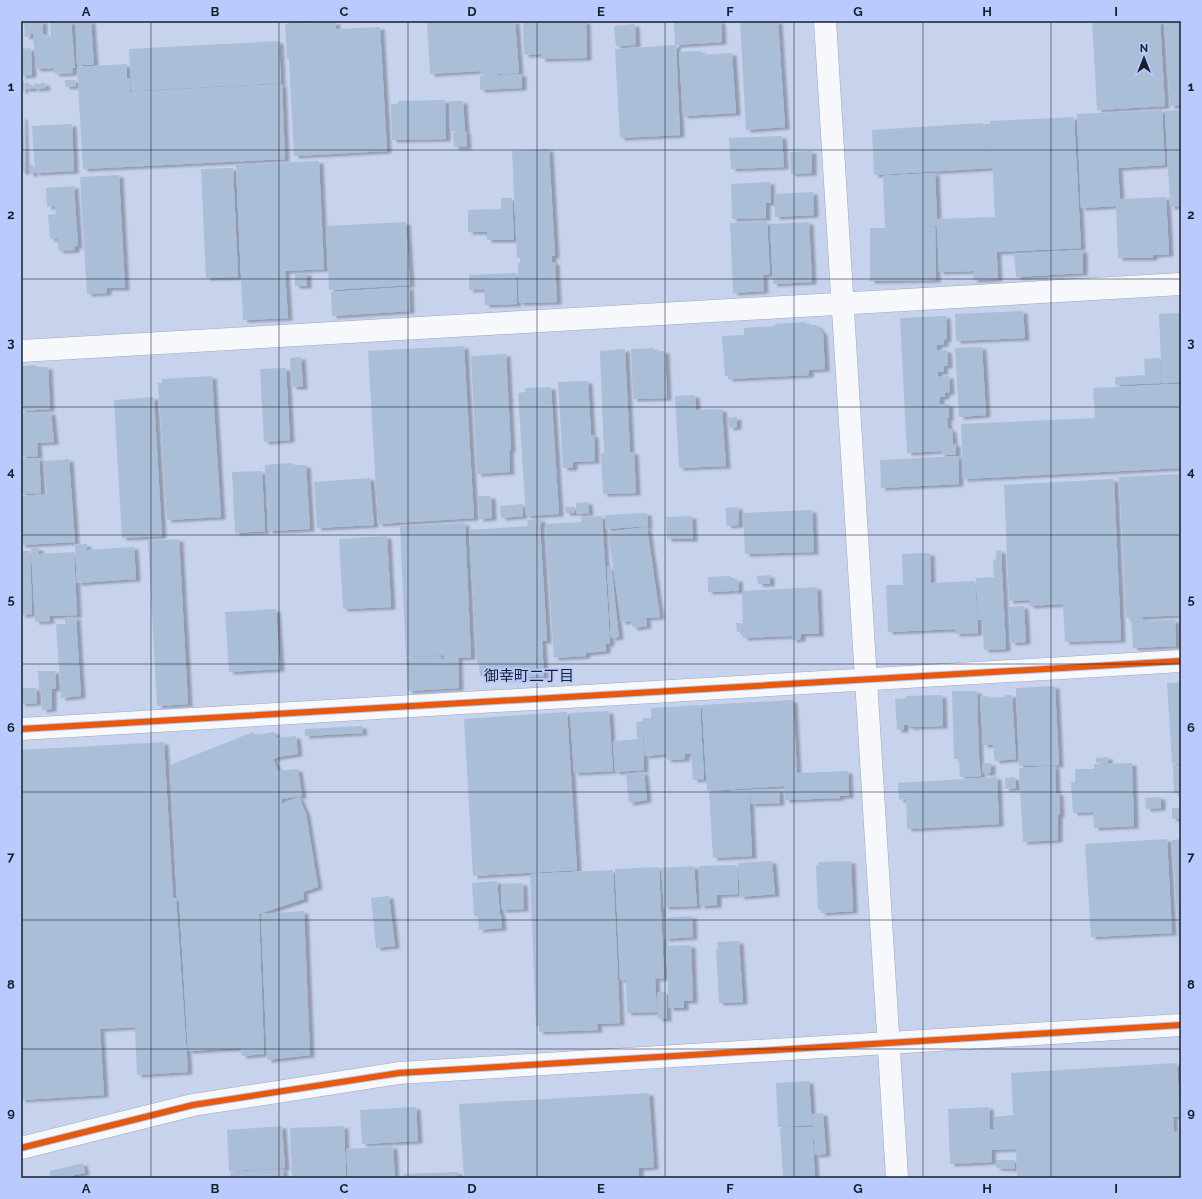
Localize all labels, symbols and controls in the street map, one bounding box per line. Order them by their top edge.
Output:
text: A [82,4,91,19]
text: B [211,4,220,19]
text: C [340,4,349,19]
text: D [467,4,477,19]
text: E [597,4,605,19]
text: F [726,4,734,19]
text: G [853,4,863,19]
text: H [982,4,992,19]
text: I [1114,4,1118,19]
north arrow [1124,38,1164,78]
text: N [1140,42,1148,55]
text: 1 [8,79,15,94]
text: 1 [1188,79,1195,94]
text: 2 [7,207,15,222]
text: 2 [1187,207,1195,222]
text: 3 [7,335,15,350]
text: 3 [1187,335,1195,350]
text: 4 [7,464,15,479]
text: 4 [1187,464,1195,479]
text: 5 [7,592,15,607]
text: 5 [1187,592,1195,607]
district label: 御幸町二丁目 [484,667,574,685]
text: 6 [7,720,15,735]
text: 6 [1187,720,1195,735]
text: 7 [7,849,15,864]
text: 7 [1187,849,1195,864]
text: 8 [7,977,15,992]
text: 8 [1187,977,1195,992]
text: 9 [7,1105,15,1120]
text: 9 [1187,1105,1195,1120]
text: A [82,1181,91,1196]
text: B [211,1181,220,1196]
text: C [340,1181,349,1196]
text: D [467,1181,477,1196]
text: E [597,1181,605,1196]
text: F [726,1181,734,1196]
text: G [853,1181,863,1196]
text: H [982,1181,992,1196]
text: I [1114,1181,1118,1196]

